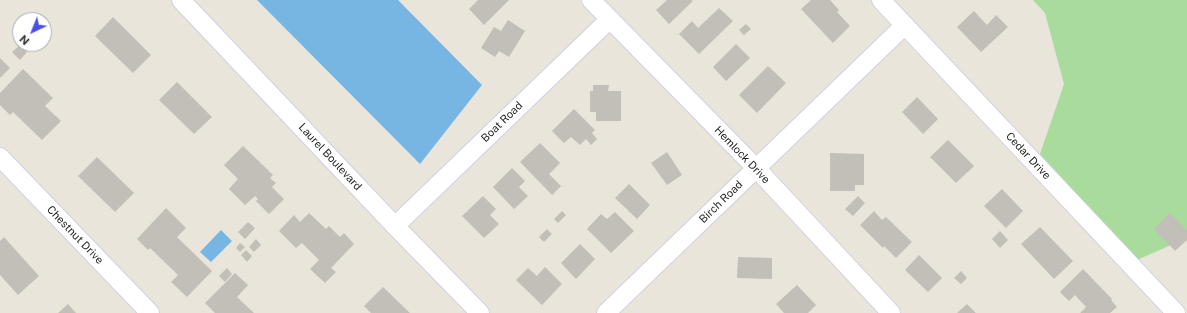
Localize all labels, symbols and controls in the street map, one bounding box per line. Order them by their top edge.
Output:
north arrow [12,12,52,52]
text: N [17,33,32,47]
street label: Boat Road [479,99,525,145]
street label: Laurel Boulevard [296,121,364,193]
street label: Hemlock Drive [711,124,773,186]
street label: Cedar Drive [1003,130,1053,182]
street label: Birch Road [697,178,745,226]
street label: Chestnut Drive [44,203,106,267]

